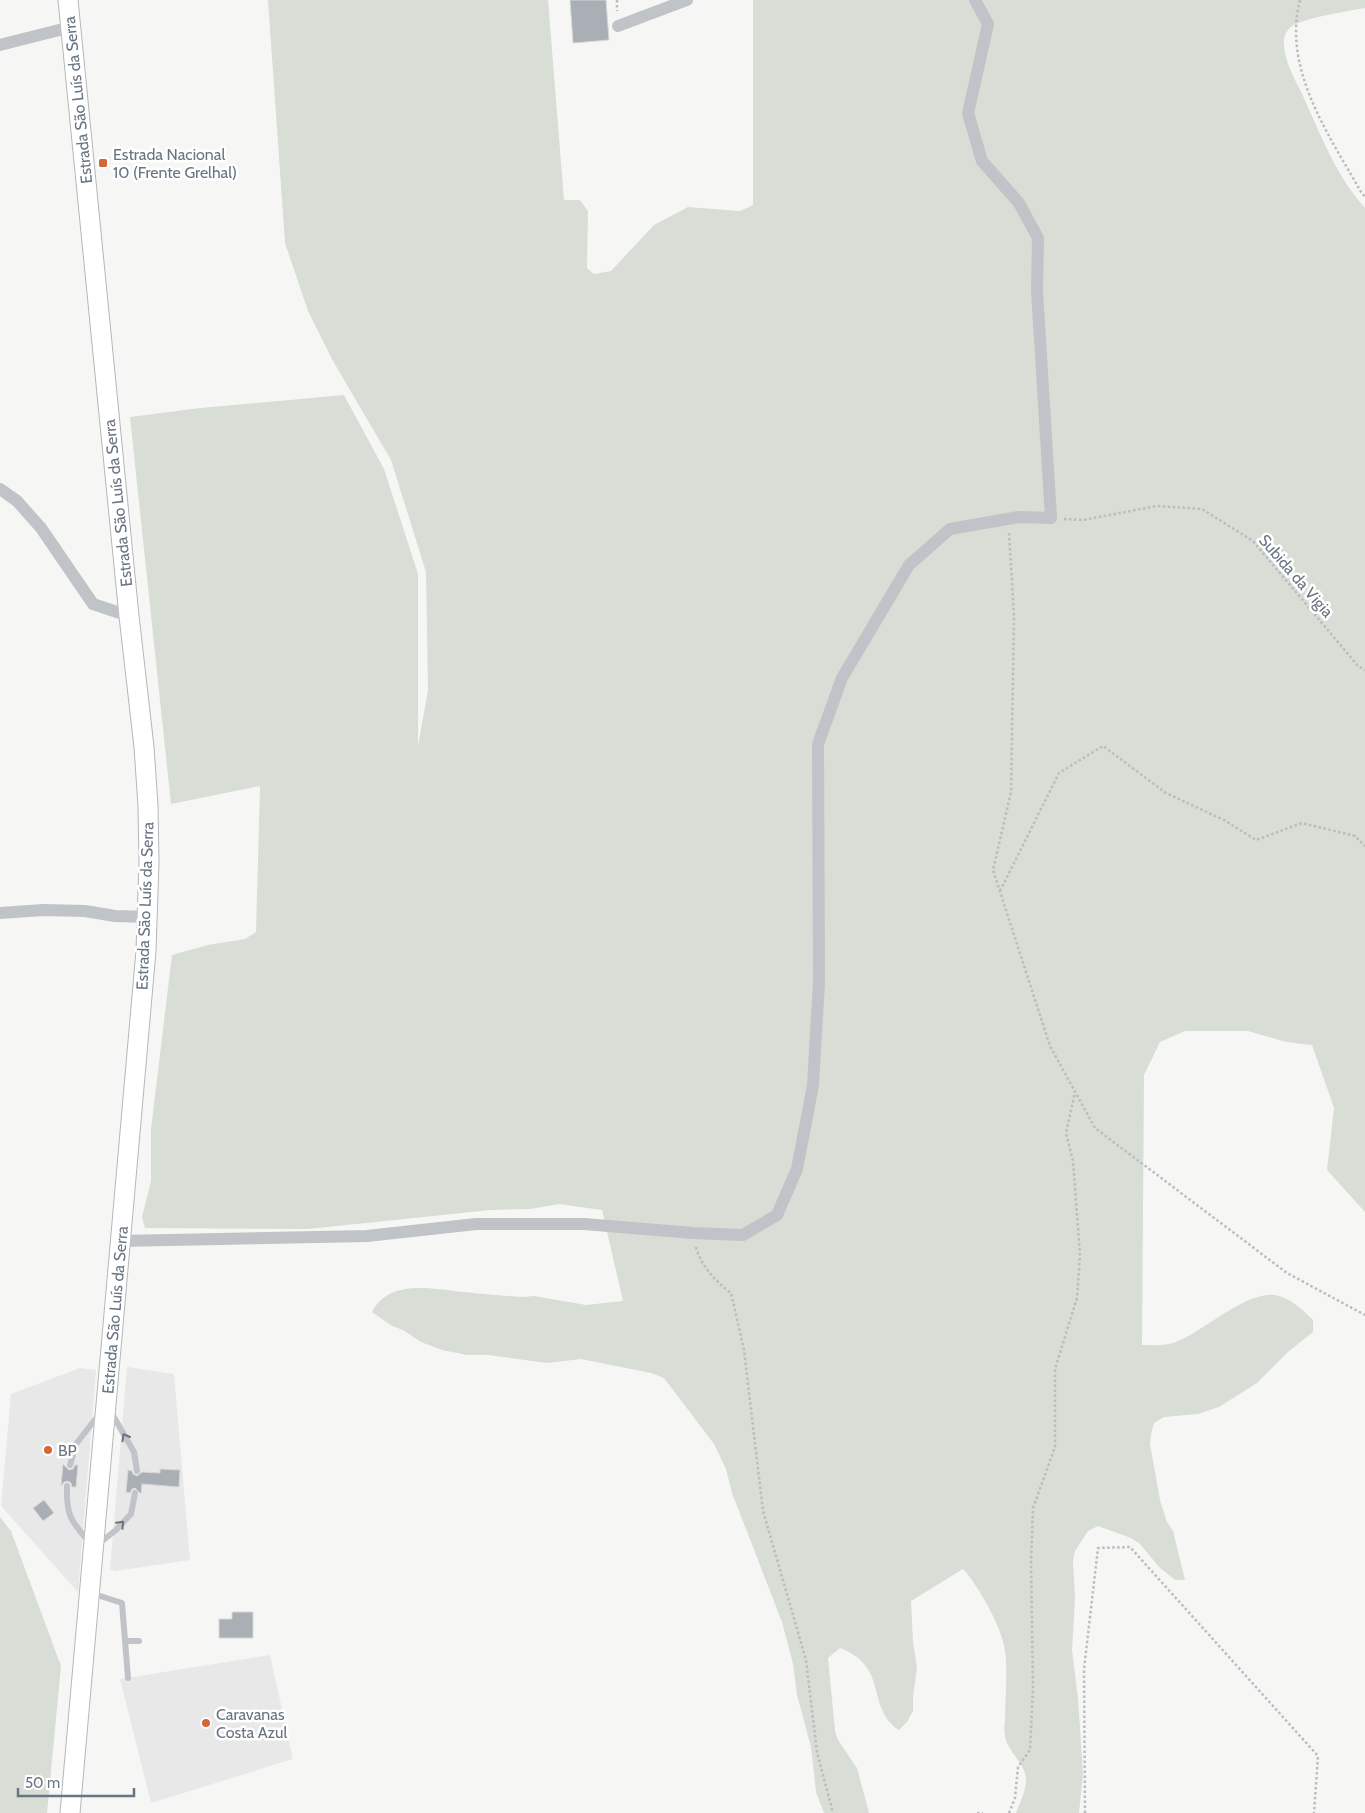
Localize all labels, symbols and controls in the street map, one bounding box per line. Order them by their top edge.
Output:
street label: Estrada São Luís da Serra [60,15,96,185]
place label: Estrada Nacional 10 (Frente Grelhal) [113,145,237,182]
marker: Estrada Nacional 10 (Frente Grelhal) [97,157,109,169]
street label: Estrada São Luís da Serra [100,418,136,588]
street label: Subida da Vigia [1255,531,1337,621]
street label: Estrada São Luís da Serra [133,821,157,990]
street label: Estrada São Luís da Serra [98,1225,132,1395]
one-way arrow [121,1433,131,1442]
place label: BP [58,1441,77,1460]
marker: BP [42,1444,54,1456]
one-way arrow [115,1521,124,1530]
place label: Caravanas Costa Azul [216,1705,288,1742]
marker: Caravanas Costa Azul [200,1717,212,1729]
scale bar [18,1766,134,1798]
text: 50 m [25,1774,60,1792]

